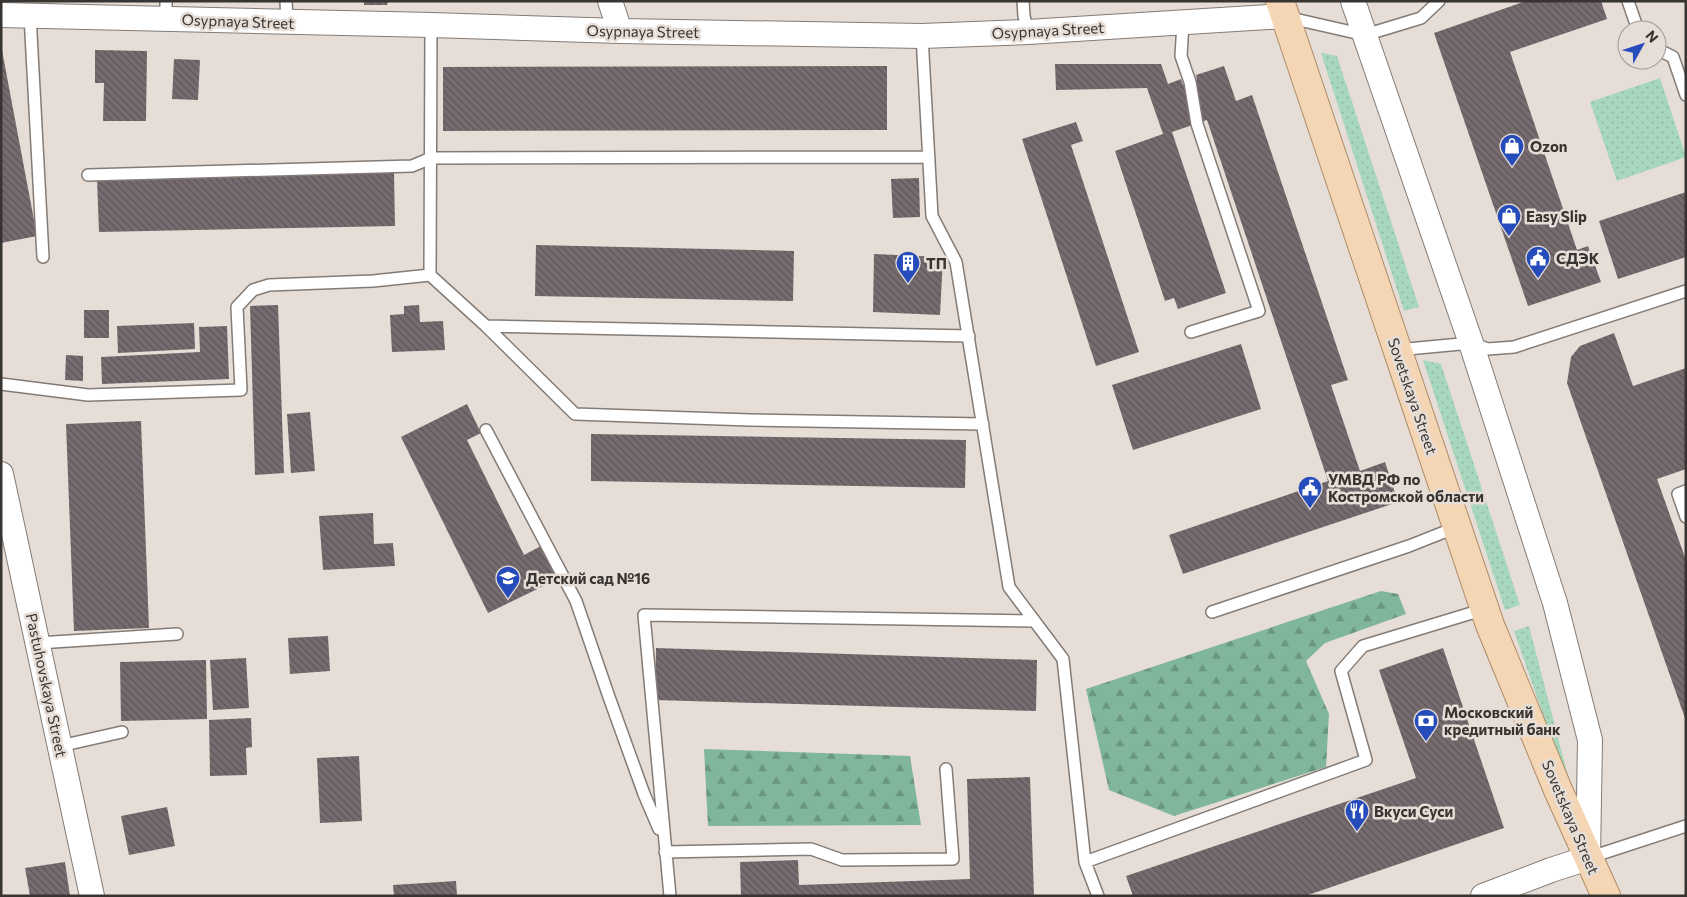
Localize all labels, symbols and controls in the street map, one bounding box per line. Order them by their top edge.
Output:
street label: Osypnaya Street [181,10,295,32]
street label: Osypnaya Street [991,18,1105,42]
north arrow [1617,20,1667,70]
street label: Osypnaya Street [587,21,699,41]
text: N [1642,27,1662,46]
shop icon: Ozon [1499,133,1525,167]
place label: Ozon [1530,137,1568,155]
shop icon: Easy Slip [1496,203,1522,237]
place label: Easy Slip [1526,207,1587,225]
public building icon: СДЭК [1525,245,1551,279]
place label: СДЭК [1556,249,1600,267]
building icon: ТП [895,250,921,284]
place label: ТП [926,254,947,272]
street label: Sovetskaya Street [1385,335,1441,457]
place label: УМВД РФ по Костромской области [1328,470,1484,505]
public building icon: УМВД РФ по Костромской области [1297,475,1323,509]
school or university icon: Детский сад №16 [495,565,521,599]
place label: Детский сад №16 [526,569,650,587]
street label: Pastuhovskaya Street [23,611,71,759]
place label: Московский кредитный банк [1444,703,1561,738]
bank icon: Московский кредитный банк [1413,708,1439,742]
street label: Sovetskaya Street [1539,757,1603,877]
restaurant icon: Вкуси Суси [1344,798,1370,832]
place label: Вкуси Суси [1374,802,1453,820]

